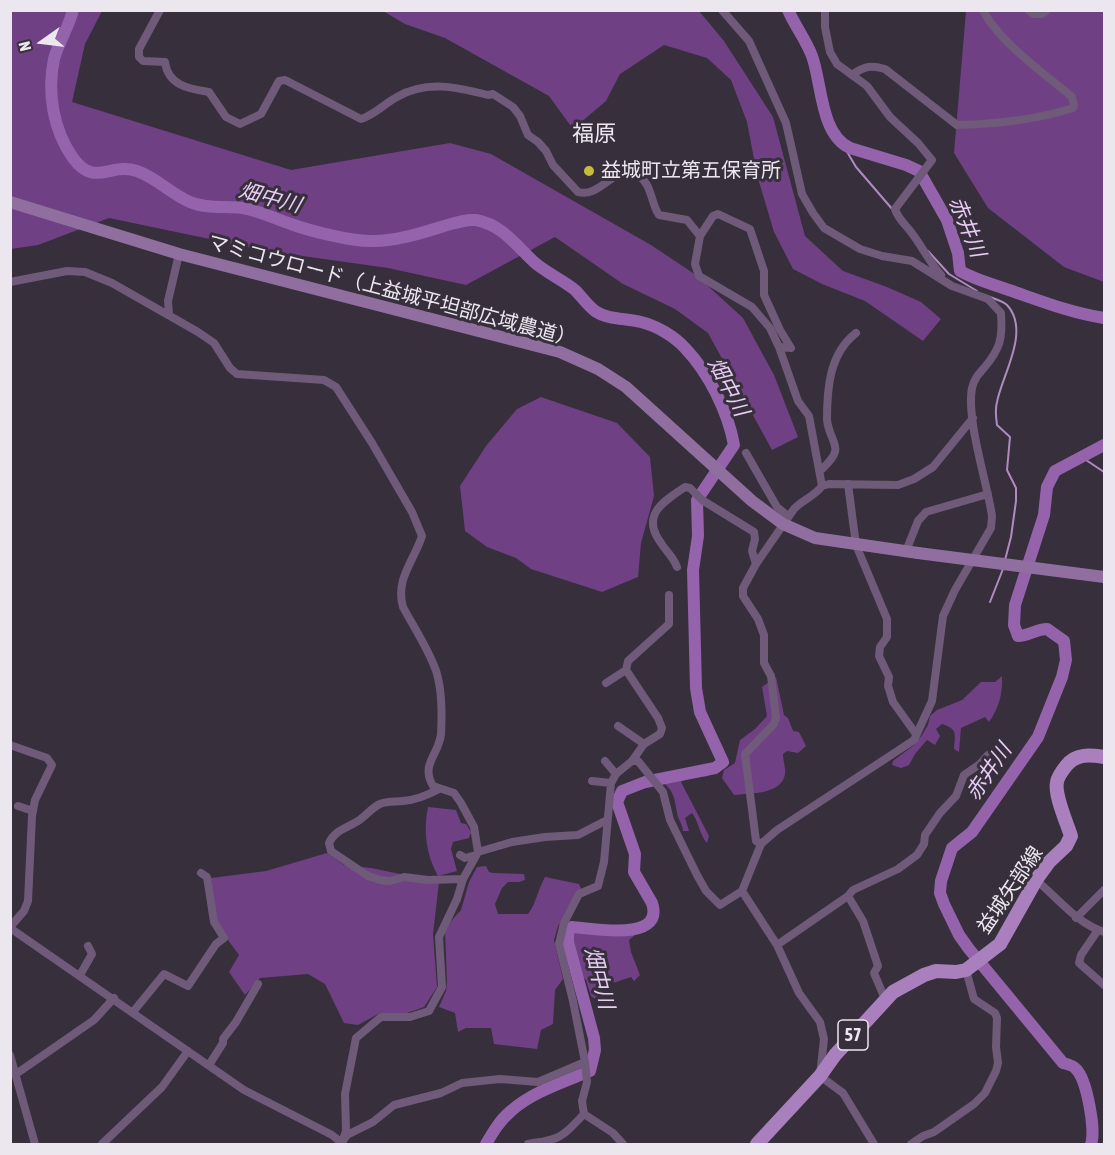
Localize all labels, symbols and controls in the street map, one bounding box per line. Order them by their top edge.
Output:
north arrow [12,12,72,72]
text: N [15,40,34,53]
district label: 福原 [572,121,616,147]
place label: 益城町立第五保育所 [601,159,781,183]
marker: 益城町立第五保育所 [582,164,596,178]
water label: 畑中川 [236,178,304,218]
water label: 赤井川 [944,193,990,261]
street label: マミコウロード（上益城平坦部広域農道） [205,230,579,352]
water label: 畑中川 [702,353,754,421]
water label: 赤井川 [961,739,1017,805]
street label: 益城矢部線 [972,842,1048,938]
water label: 畑中川 [579,944,619,1012]
road number: 57 [838,1020,868,1050]

